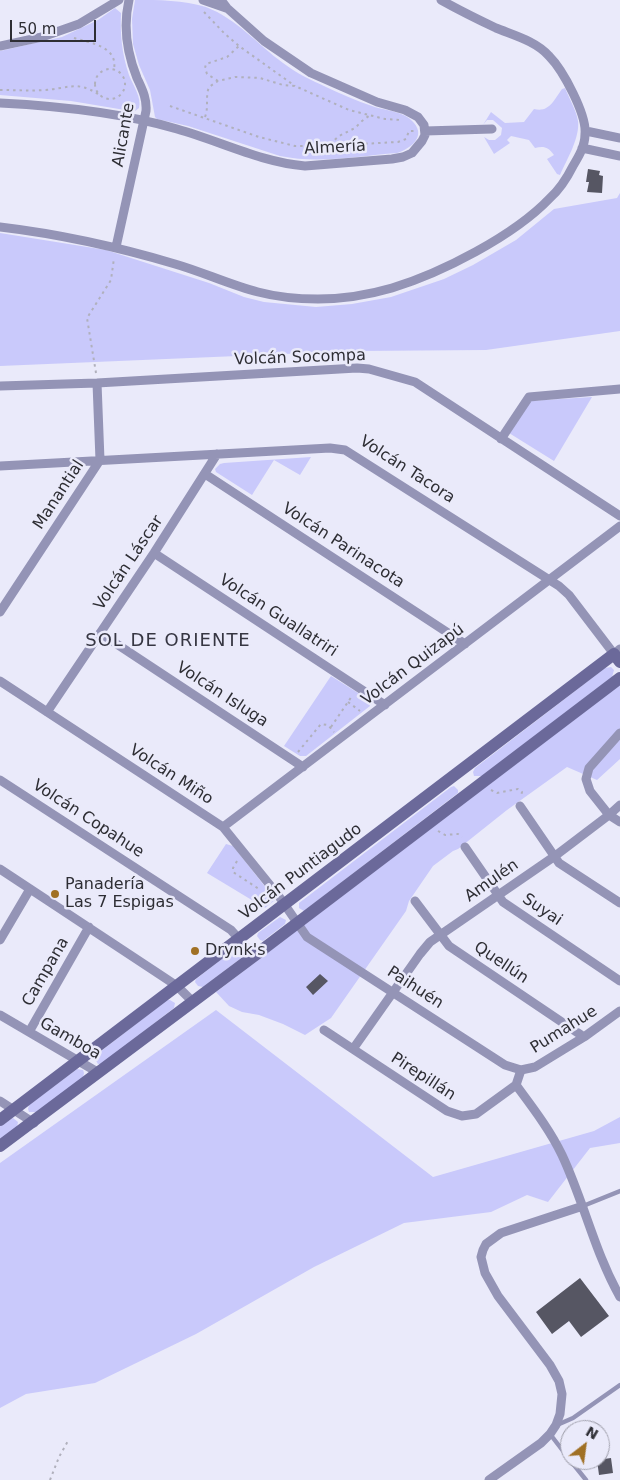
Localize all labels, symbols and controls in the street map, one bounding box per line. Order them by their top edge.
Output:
scale bar [12,10,99,42]
text: 50 m [18,20,56,38]
street label: Alicante [109,101,139,169]
street label: Almería [304,137,366,159]
street label: Volcán Socompa [234,346,366,370]
street label: Volcán Tacora [356,432,458,508]
street label: Manantial [30,457,88,533]
street label: Volcán Parinacota [278,499,408,593]
street label: Volcán Láscar [90,512,168,614]
street label: Volcán Guallatriri [215,571,341,661]
street label: Volcán Quizapú [358,620,468,710]
district label: SOL DE ORIENTE [84,630,252,652]
street label: Volcán Isluga [173,658,271,732]
street label: Volcán Miño [126,741,216,809]
street label: Volcán Copahue [29,776,147,862]
street label: Volcán Puntiagudo [236,820,366,924]
street label: Amulén [461,856,523,906]
place label: Panadería Las 7 Espigas [65,875,174,913]
marker: Panadería Las 7 Espigas [49,888,61,900]
street label: Suyai [518,890,566,930]
street label: Campana [19,934,73,1010]
street label: Quellún [470,938,532,988]
place label: Drynk's [205,941,266,961]
marker: Drynk's [189,945,201,957]
street label: Paihuén [383,963,447,1013]
street label: Pumahue [527,1002,601,1058]
street label: Gamboa [36,1014,104,1064]
street label: Pirepillán [387,1049,459,1105]
north arrow [560,1420,610,1470]
text: N [583,1423,601,1443]

